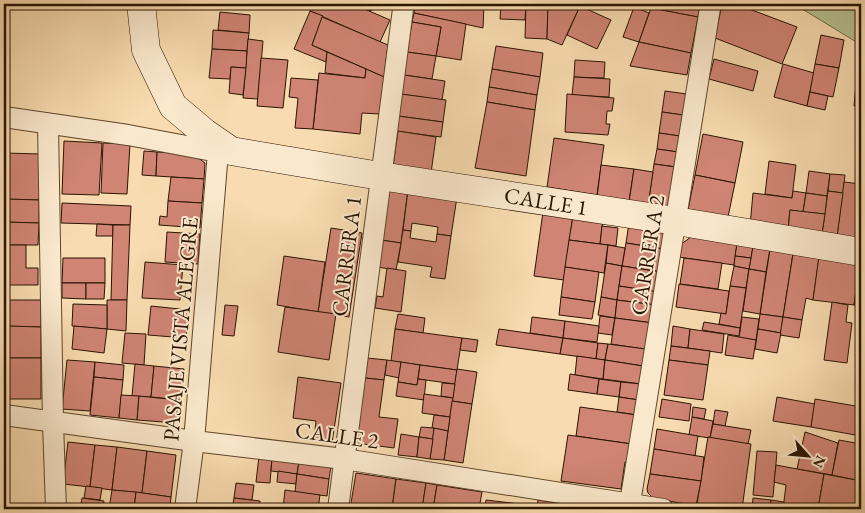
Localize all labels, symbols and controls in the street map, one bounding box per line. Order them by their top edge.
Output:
street label: CALLE 1 [502,181,590,222]
street label: CARRERA 2 [624,192,671,317]
street label: CARRERA 1 [325,194,368,318]
street label: PASAJE VISTA ALEGRE [156,216,205,442]
street label: CALLE 2 [293,415,381,456]
north arrow [782,430,832,480]
text: N [809,453,830,472]

